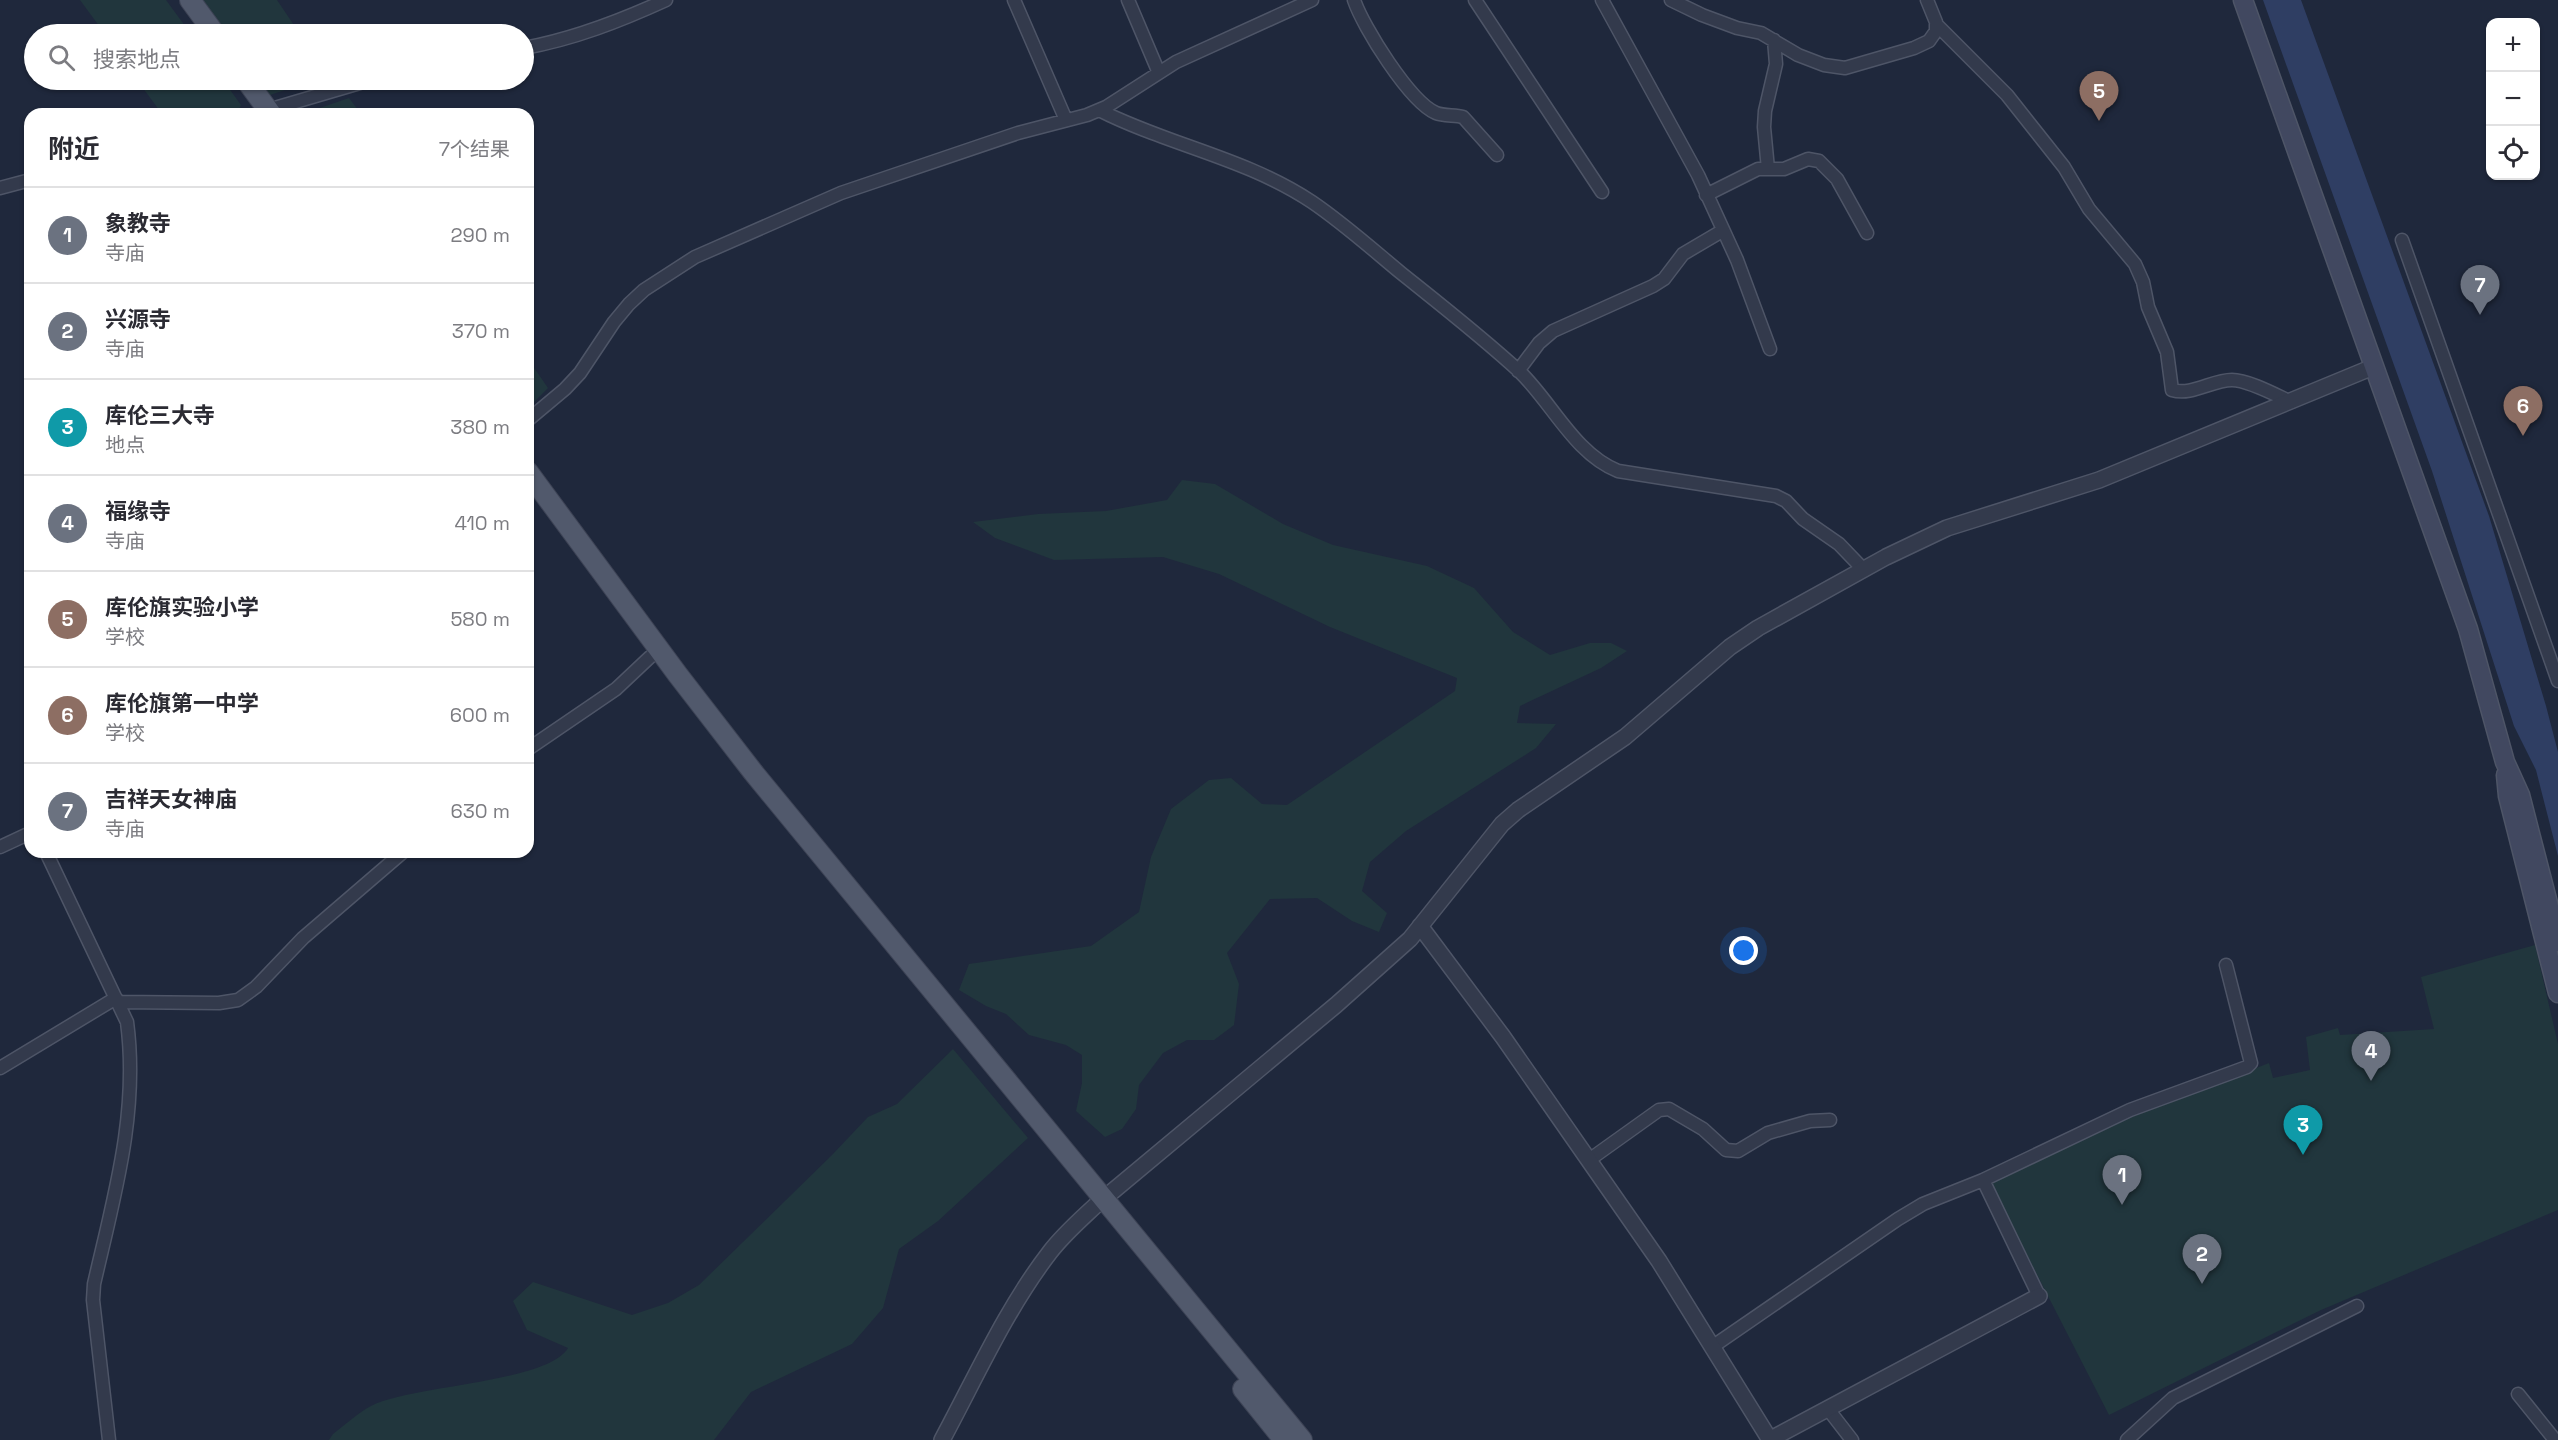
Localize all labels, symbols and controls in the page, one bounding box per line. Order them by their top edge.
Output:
map controls [2486,18,2540,180]
button: + [2486,18,2540,72]
search box [24,24,534,90]
icon: search [45,41,78,74]
text: 搜索地点 [93,45,181,73]
pin: 5 [2080,72,2118,121]
button: − [2486,72,2540,126]
button: locate [2486,126,2540,180]
text: 附近 [48,132,100,166]
text: 7个结果 [439,136,510,162]
text: 象教寺 [105,209,171,237]
text: 1 [63,222,72,248]
text: 290 m [451,222,510,248]
text: 寺庙 [105,240,145,266]
pin: 7 [2460,266,2500,315]
text: 兴源寺 [105,305,171,333]
text: 2 [62,318,73,344]
text: 370 m [452,318,510,344]
text: 寺庙 [105,336,145,362]
pin: 6 [2504,386,2542,436]
text: 库伦三大寺 [105,401,215,429]
text: 3 [61,414,74,440]
text: 380 m [450,414,510,440]
text: 地点 [105,432,145,458]
text: 福缘寺 [105,497,171,525]
text: 4 [61,510,74,536]
text: 410 m [454,510,510,536]
text: 寺庙 [105,528,145,554]
text: 库伦旗实验小学 [105,593,259,621]
text: 5 [62,606,74,632]
text: 580 m [450,606,510,632]
text: 学校 [105,624,145,650]
text: 库伦旗第一中学 [105,689,259,717]
text: 6 [61,702,74,728]
text: 600 m [450,702,510,728]
text: 学校 [105,720,145,746]
text: 吉祥天女神庙 [105,785,237,813]
text: 7 [62,798,73,824]
text: 630 m [451,798,510,824]
text: 寺庙 [105,816,145,842]
your location [1729,936,1758,965]
pin: 4 [2352,1032,2390,1081]
pin: 3 [2284,1106,2322,1155]
pin: 1 [2102,1156,2142,1205]
pin: 2 [2182,1234,2222,1284]

